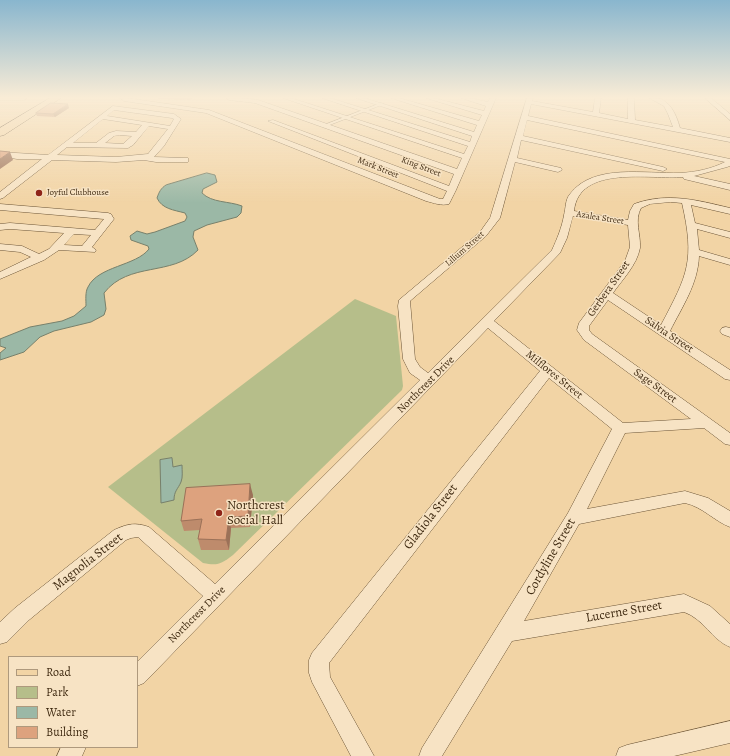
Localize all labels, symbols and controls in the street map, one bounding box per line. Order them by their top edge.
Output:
street label: Mark Street [356,155,400,181]
street label: King Street [400,155,442,179]
marker: Joyful Clubhouse [34,188,44,198]
place label: Joyful Clubhouse [47,188,109,198]
street label: Azalea Street [575,209,625,227]
street label: Lilium Street [443,229,487,269]
street label: Gerbera Street [585,258,633,320]
street label: Salvia Street [642,314,696,356]
street label: Milflores Street [523,348,585,402]
street label: Northcrest Drive [395,354,457,416]
street label: Sage Street [631,366,679,406]
street label: Gladiola Street [401,481,461,553]
place label: Northcrest Social Hall [227,498,284,529]
marker: Northcrest Social Hall [214,508,224,518]
street label: Cordyline Street [523,516,579,598]
street label: Magnolia Street [50,530,126,594]
street label: Northcrest Drive [166,584,228,646]
street label: Lucerne Street [585,598,663,626]
legend [8,656,138,748]
text: Road [46,664,71,680]
text: Park [46,684,69,700]
text: Water [46,704,76,720]
text: Building [46,724,88,740]

